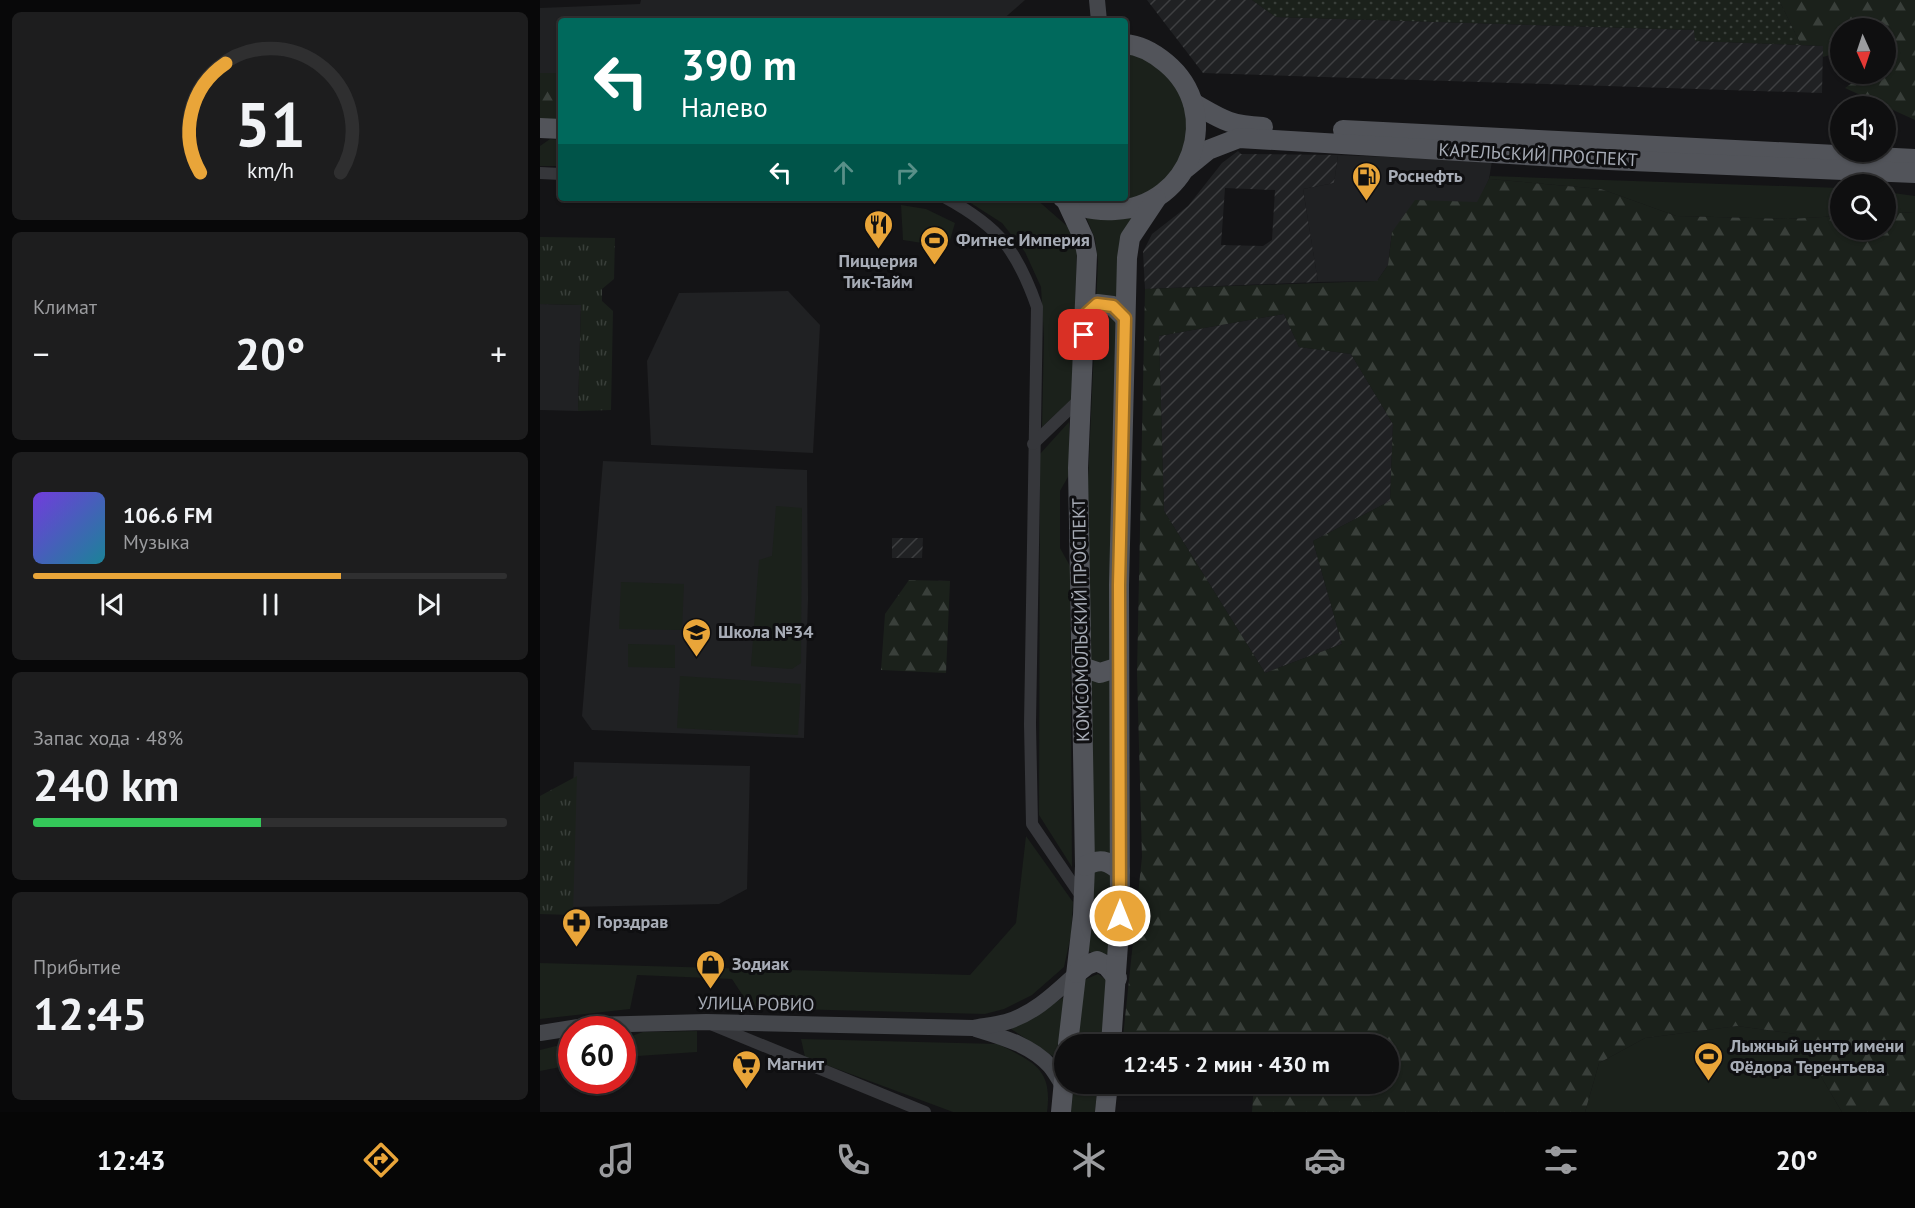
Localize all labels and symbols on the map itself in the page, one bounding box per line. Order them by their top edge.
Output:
north arrow [1830,18,1896,84]
street label: КАРЕЛЬСКИЙ ПРОСПЕКТ [1438,138,1638,171]
fuel station icon: Роснефть [1351,160,1383,202]
place label: Роснефть [1388,164,1463,187]
restaurant icon: Пиццерия Тик-Тайм [862,208,894,250]
sports icon: Фитнес Империя [919,224,951,266]
place label: Фитнес Империя [956,228,1090,251]
place label: Пиццерия Тик-Тайм [838,249,918,293]
pin [1058,309,1109,360]
street label: КОМСОМОЛЬСКИЙ ПРОСПЕКТ [1067,498,1094,742]
school or university icon: Школа №34 [681,616,713,658]
place label: Школа №34 [718,620,813,643]
position arrow [1088,884,1152,948]
pharmacy icon: Горздрав [560,906,592,948]
place label: Горздрав [597,910,668,933]
shop icon: Зодиак [695,948,727,990]
place label: Зодиак [732,952,789,975]
street label: УЛИЦА РОВИО [697,991,815,1016]
speed limit sign: 60 [558,1016,636,1094]
place label: Лыжный центр имени Фёдора Терентьева [1729,1034,1904,1078]
sports icon: Лыжный центр имени Фёдора Терентьева [1693,1040,1725,1082]
supermarket icon: Магнит [730,1048,762,1090]
place label: Магнит [767,1052,825,1075]

